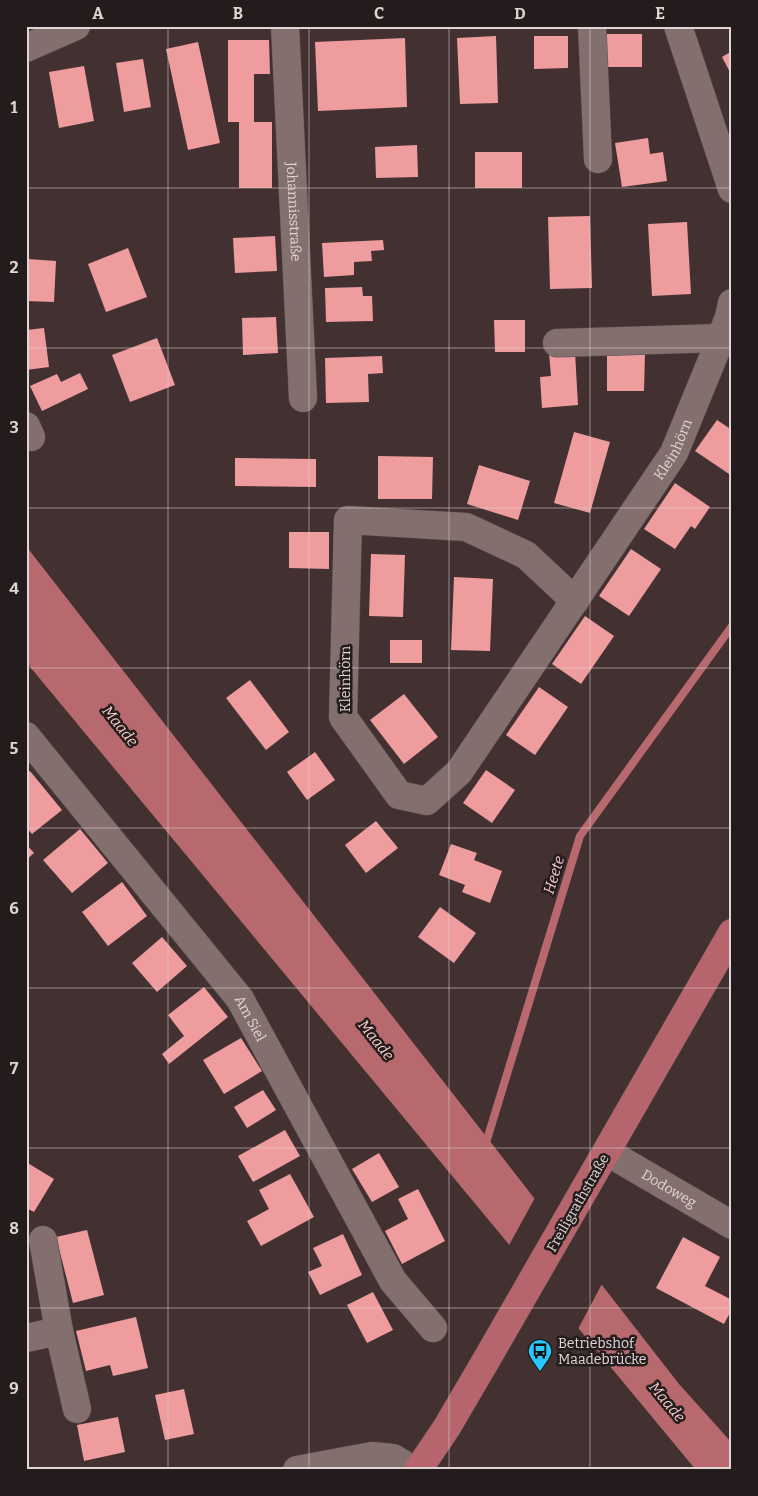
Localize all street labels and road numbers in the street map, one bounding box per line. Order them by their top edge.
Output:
street label: Johannisstraße [283,161,305,262]
street label: Kleinhörn [650,416,696,483]
street label: Kleinhörn [337,646,354,712]
street label: Am Siel [231,992,270,1044]
street label: Freiligrathstraße [543,1151,613,1255]
street label: Dodoweg [639,1166,700,1211]

